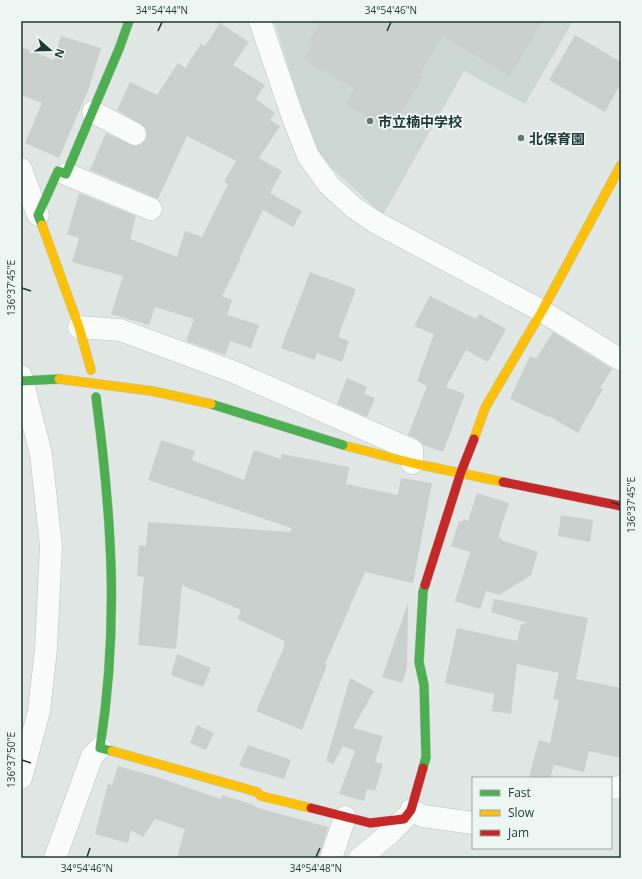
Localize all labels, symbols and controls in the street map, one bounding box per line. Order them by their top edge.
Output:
text: 34°54'44"N [136,3,188,17]
text: 34°54'46"N [365,3,417,17]
north arrow [30,30,70,70]
text: N [51,47,68,60]
place label: 市立楠中学校 [378,112,462,131]
marker: 市立楠中学校 [365,116,375,126]
place label: 北保育園 [529,129,585,148]
marker: 北保育園 [516,133,526,143]
text: 136°37'45"E [4,260,18,316]
text: 136°37'45"E [624,477,638,533]
text: 136°37'50"E [4,732,18,788]
legend [472,777,612,849]
text: Fast [508,784,531,801]
text: Slow [508,804,535,821]
text: Jam [507,824,529,841]
text: 34°54'46"N [61,861,113,875]
text: 34°54'48"N [290,861,342,875]

